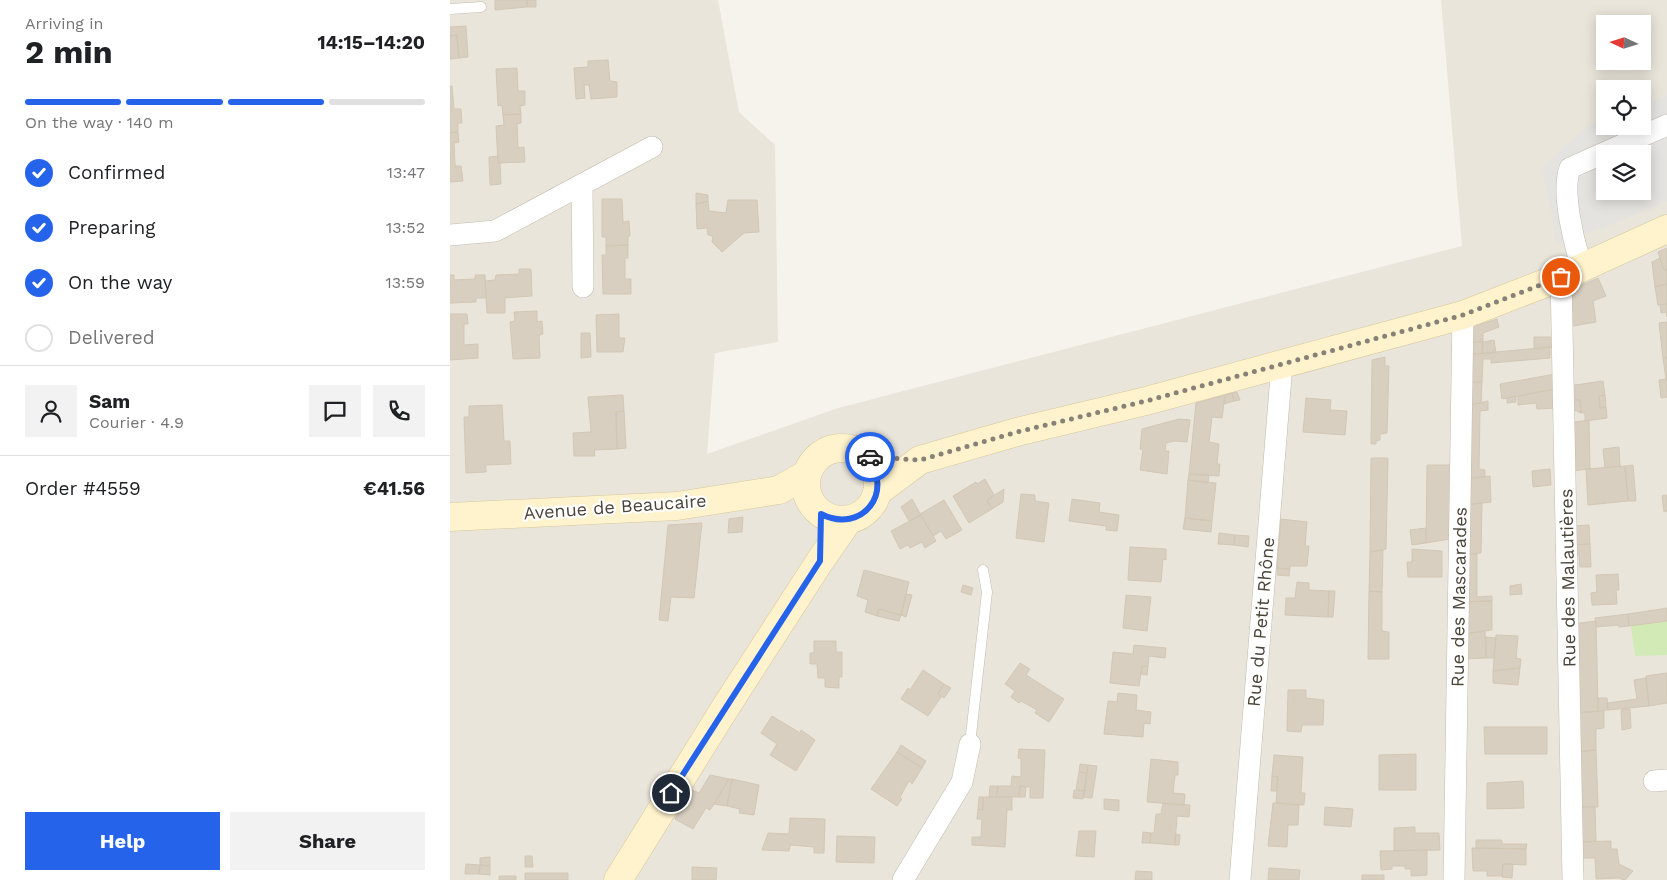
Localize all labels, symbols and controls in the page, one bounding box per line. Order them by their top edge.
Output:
text: Arriving in [25,14,103,33]
north arrow [1596,15,1651,70]
map controls [1596,15,1651,200]
text: 14:15–14:20 [317,31,425,54]
text: 2 min [25,33,113,71]
button: locate [1596,80,1651,135]
text: On the way · 140 m [25,113,173,132]
button: layers [1596,145,1651,200]
icon: check [25,159,53,187]
text: Confirmed [68,161,165,184]
text: 13:47 [387,163,425,182]
icon: check [25,214,53,242]
text: Preparing [68,216,155,239]
text: 13:52 [386,218,425,237]
pin [1540,256,1582,298]
icon: bag [1547,263,1575,291]
icon: check [25,269,53,297]
text: On the way [68,271,172,294]
text: 13:59 [386,273,425,292]
text: Delivered [68,326,155,349]
button: person [25,385,77,437]
button: chat [309,385,361,437]
button: phone [373,385,425,437]
text: Sam [89,390,130,413]
text: Courier · 4.9 [89,413,184,432]
courier [845,432,895,482]
icon: car [856,443,884,471]
text: Order #4559 [25,477,141,500]
text: €41.56 [363,477,425,500]
street label: Rue des Malautières [1555,489,1580,667]
street label: Avenue de Beaucaire [523,490,707,523]
street label: Rue des Mascarades [1446,507,1471,687]
street label: Rue du Petit Rhône [1243,536,1278,708]
pin [650,772,692,814]
icon: home [657,779,685,807]
button: Help [25,812,220,870]
button: Share [230,812,425,870]

